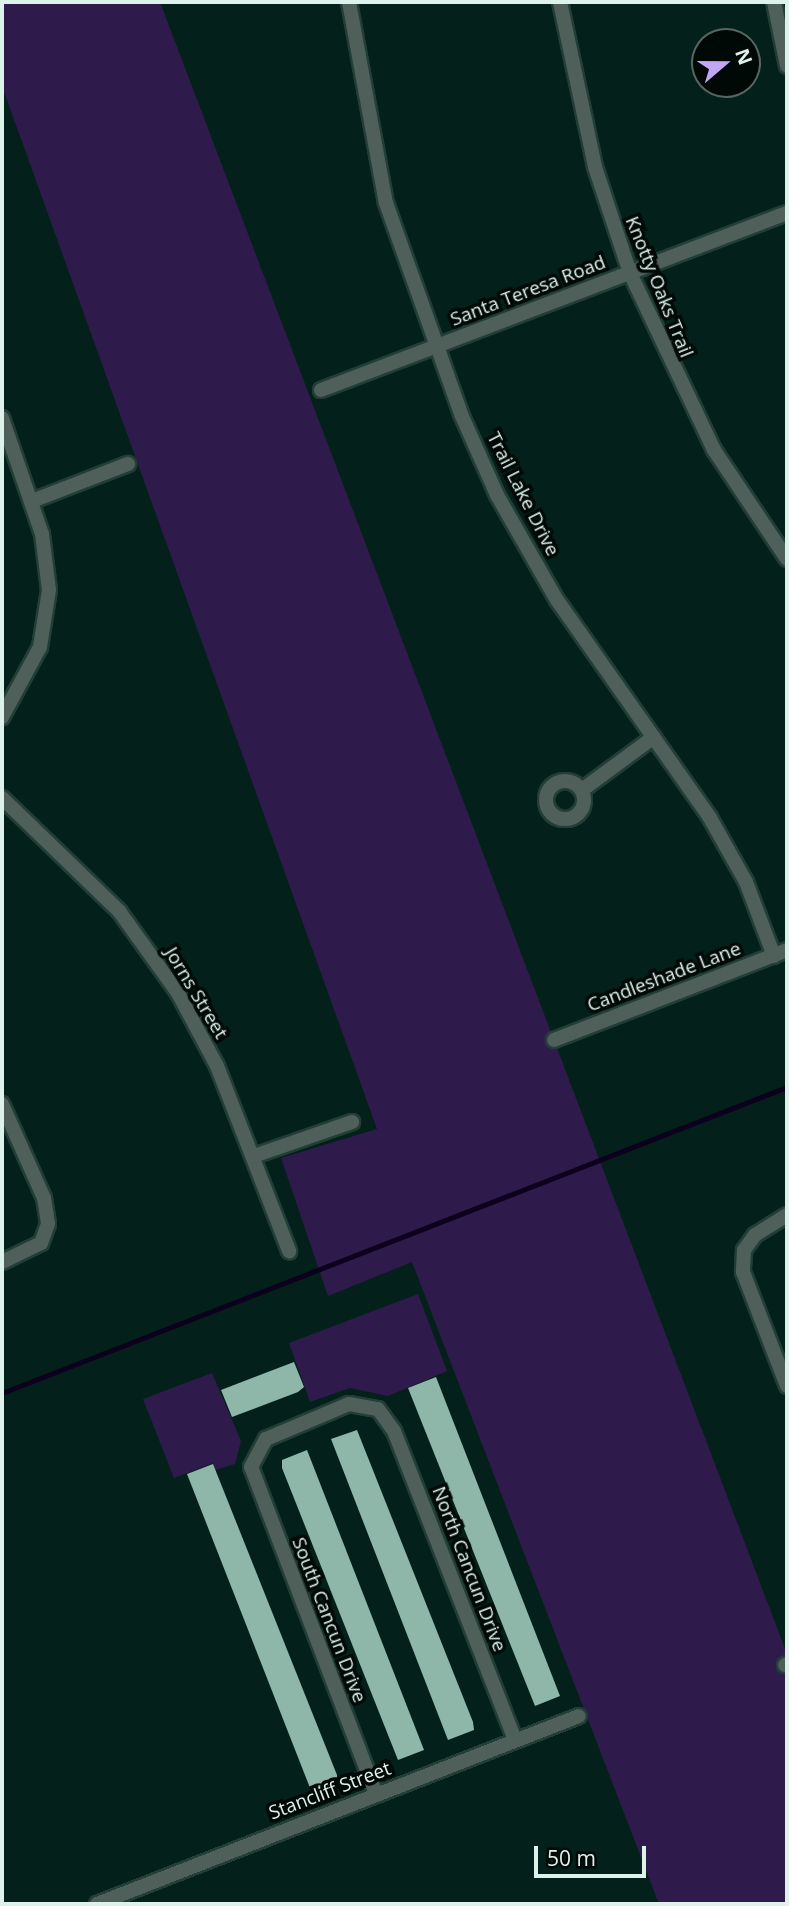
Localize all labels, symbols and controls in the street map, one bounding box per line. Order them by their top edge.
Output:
north arrow [691,28,761,98]
text: N [729,45,759,68]
street label: Knotty Oaks Trail [620,213,698,361]
street label: Santa Teresa Road [447,251,609,331]
street label: Trail Lake Drive [482,428,564,560]
street label: Candleshade Lane [584,937,744,1017]
street label: Jorns Street [160,943,232,1043]
street label: North Cancun Drive [427,1483,511,1655]
street label: South Cancun Drive [287,1534,371,1706]
street label: Stancliff Street [266,1757,394,1825]
scale bar [537,1832,649,1876]
text: 50 m [547,1844,596,1872]

